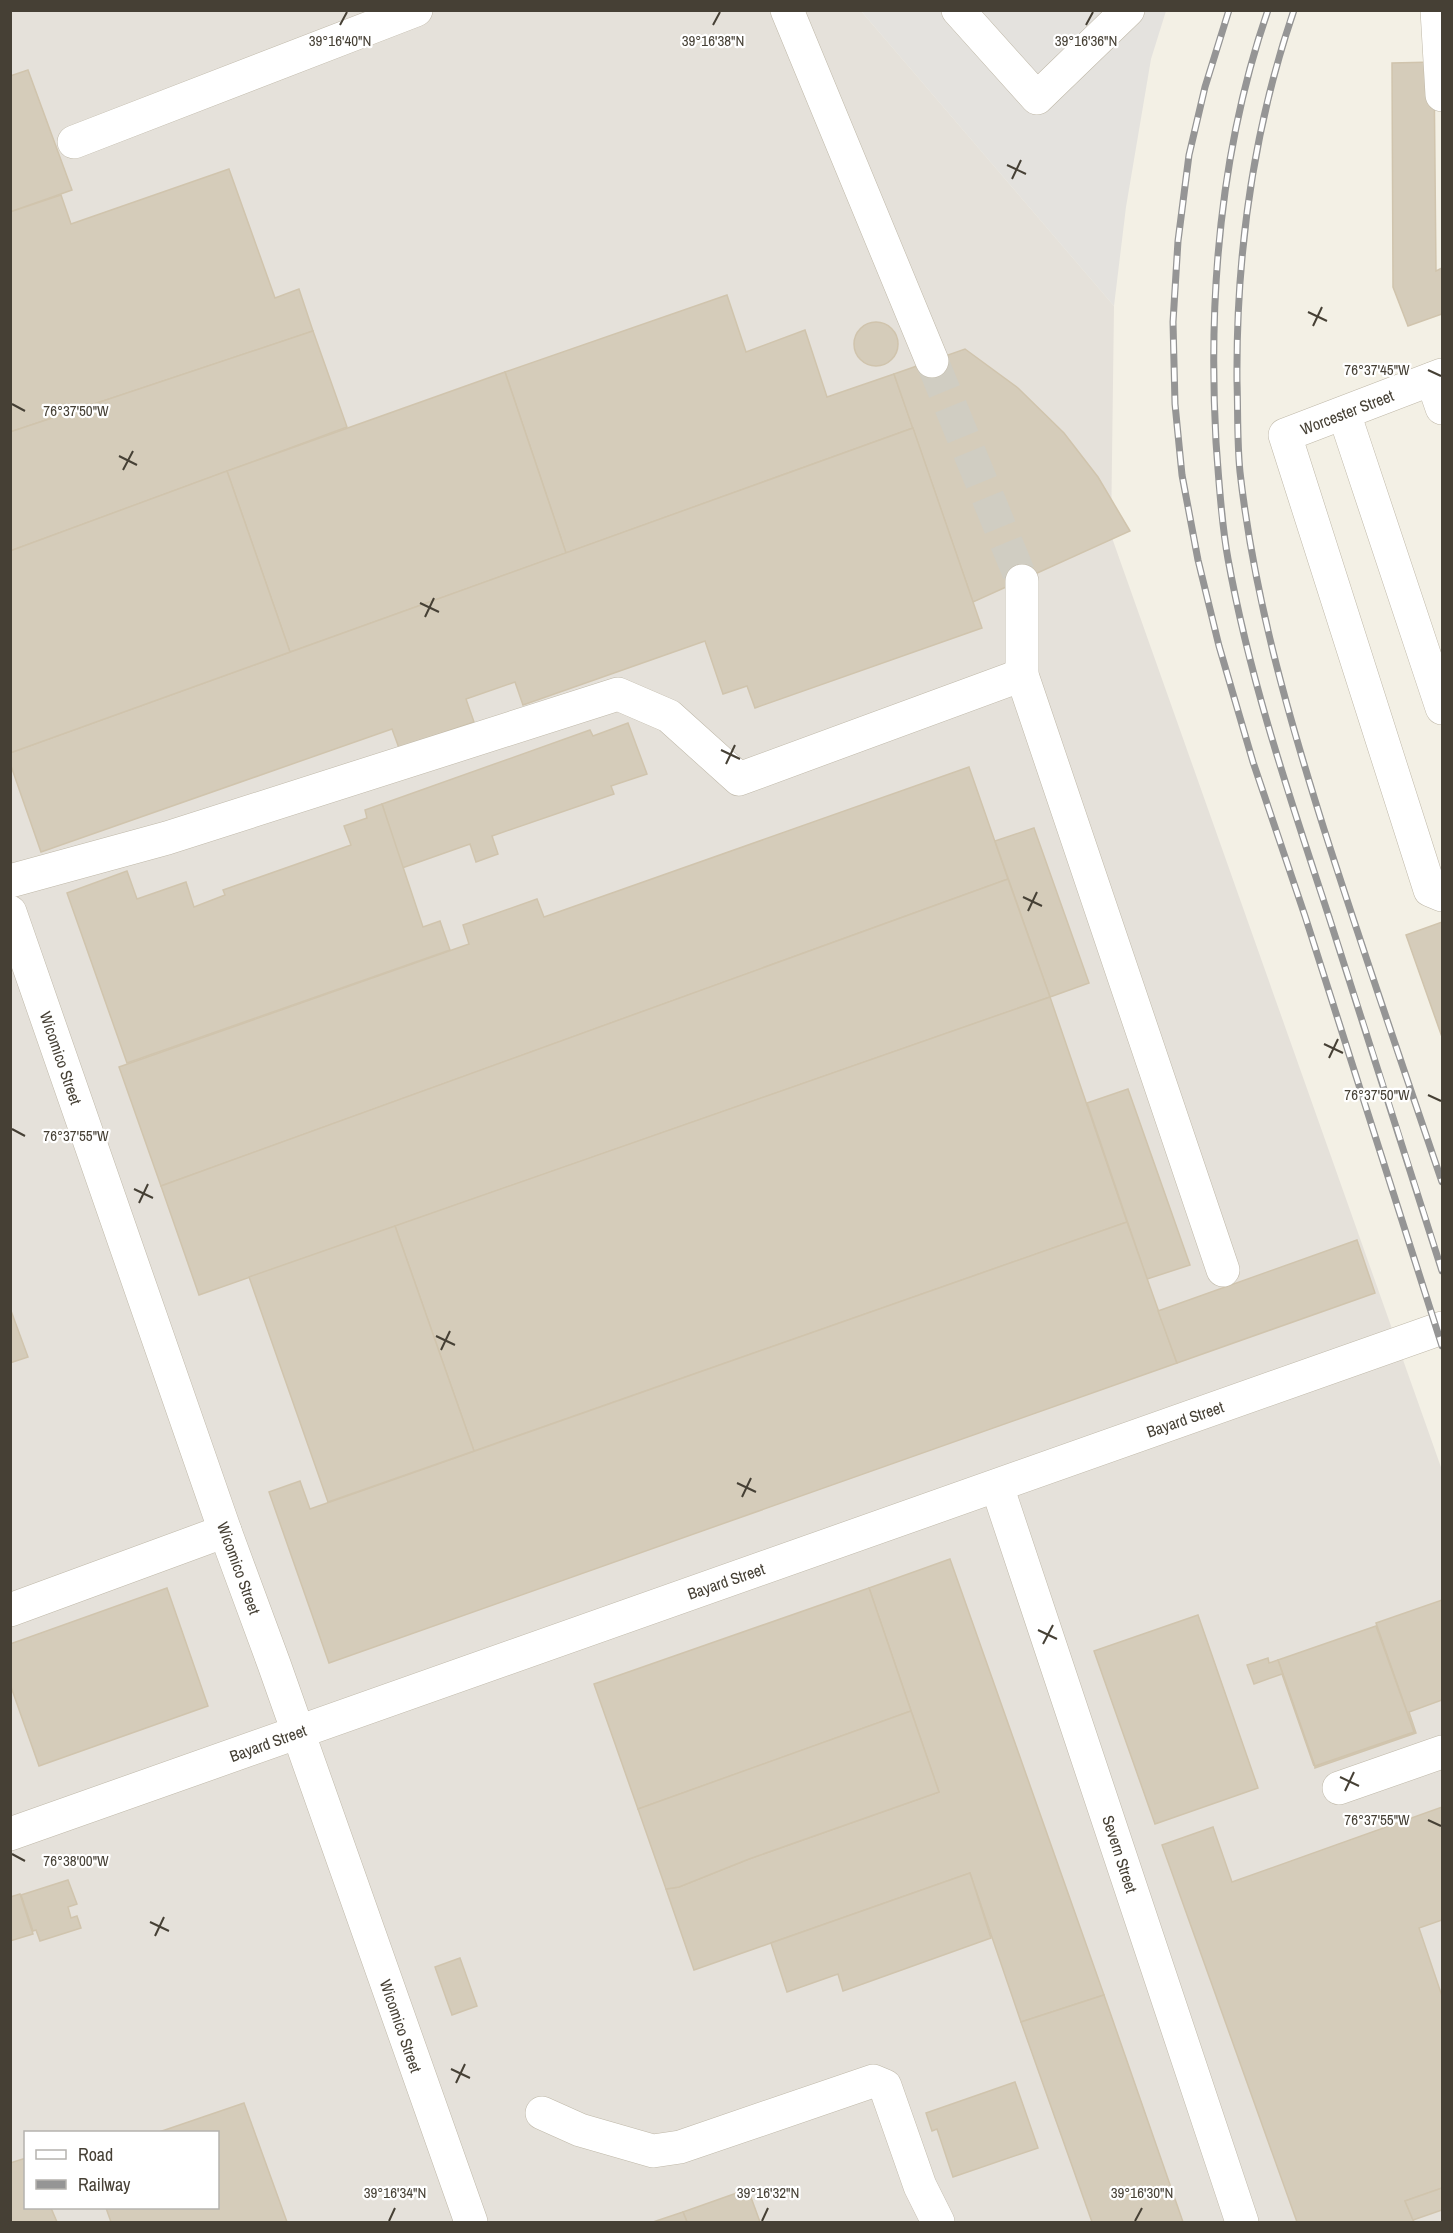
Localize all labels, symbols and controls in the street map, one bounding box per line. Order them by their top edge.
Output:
text: 39°16'40"N [309,30,371,51]
text: 39°16'38"N [682,30,744,51]
text: 39°16'36"N [1055,30,1117,51]
text: 76°37'45"W [1344,359,1410,380]
street label: Worcester Street [1297,384,1397,440]
text: 76°37'50"W [43,400,109,421]
street label: Wicomico Street [35,1009,87,1108]
text: 76°37'50"W [1344,1084,1410,1105]
text: 76°37'55"W [43,1125,109,1146]
street label: Bayard Street [1143,1395,1227,1442]
street label: Wicomico Street [212,1519,266,1618]
street label: Bayard Street [684,1557,768,1604]
street label: Bayard Street [227,1719,310,1767]
text: 76°37'55"W [1344,1809,1410,1830]
street label: Severn Street [1097,1812,1143,1896]
text: 76°38'00"W [43,1850,109,1871]
street label: Wicomico Street [375,1977,427,2076]
legend [24,2131,219,2209]
text: Road [78,2142,113,2167]
text: Railway [78,2172,131,2197]
text: 39°16'34"N [364,2182,426,2203]
text: 39°16'32"N [737,2182,799,2203]
text: 39°16'30"N [1111,2182,1173,2203]

